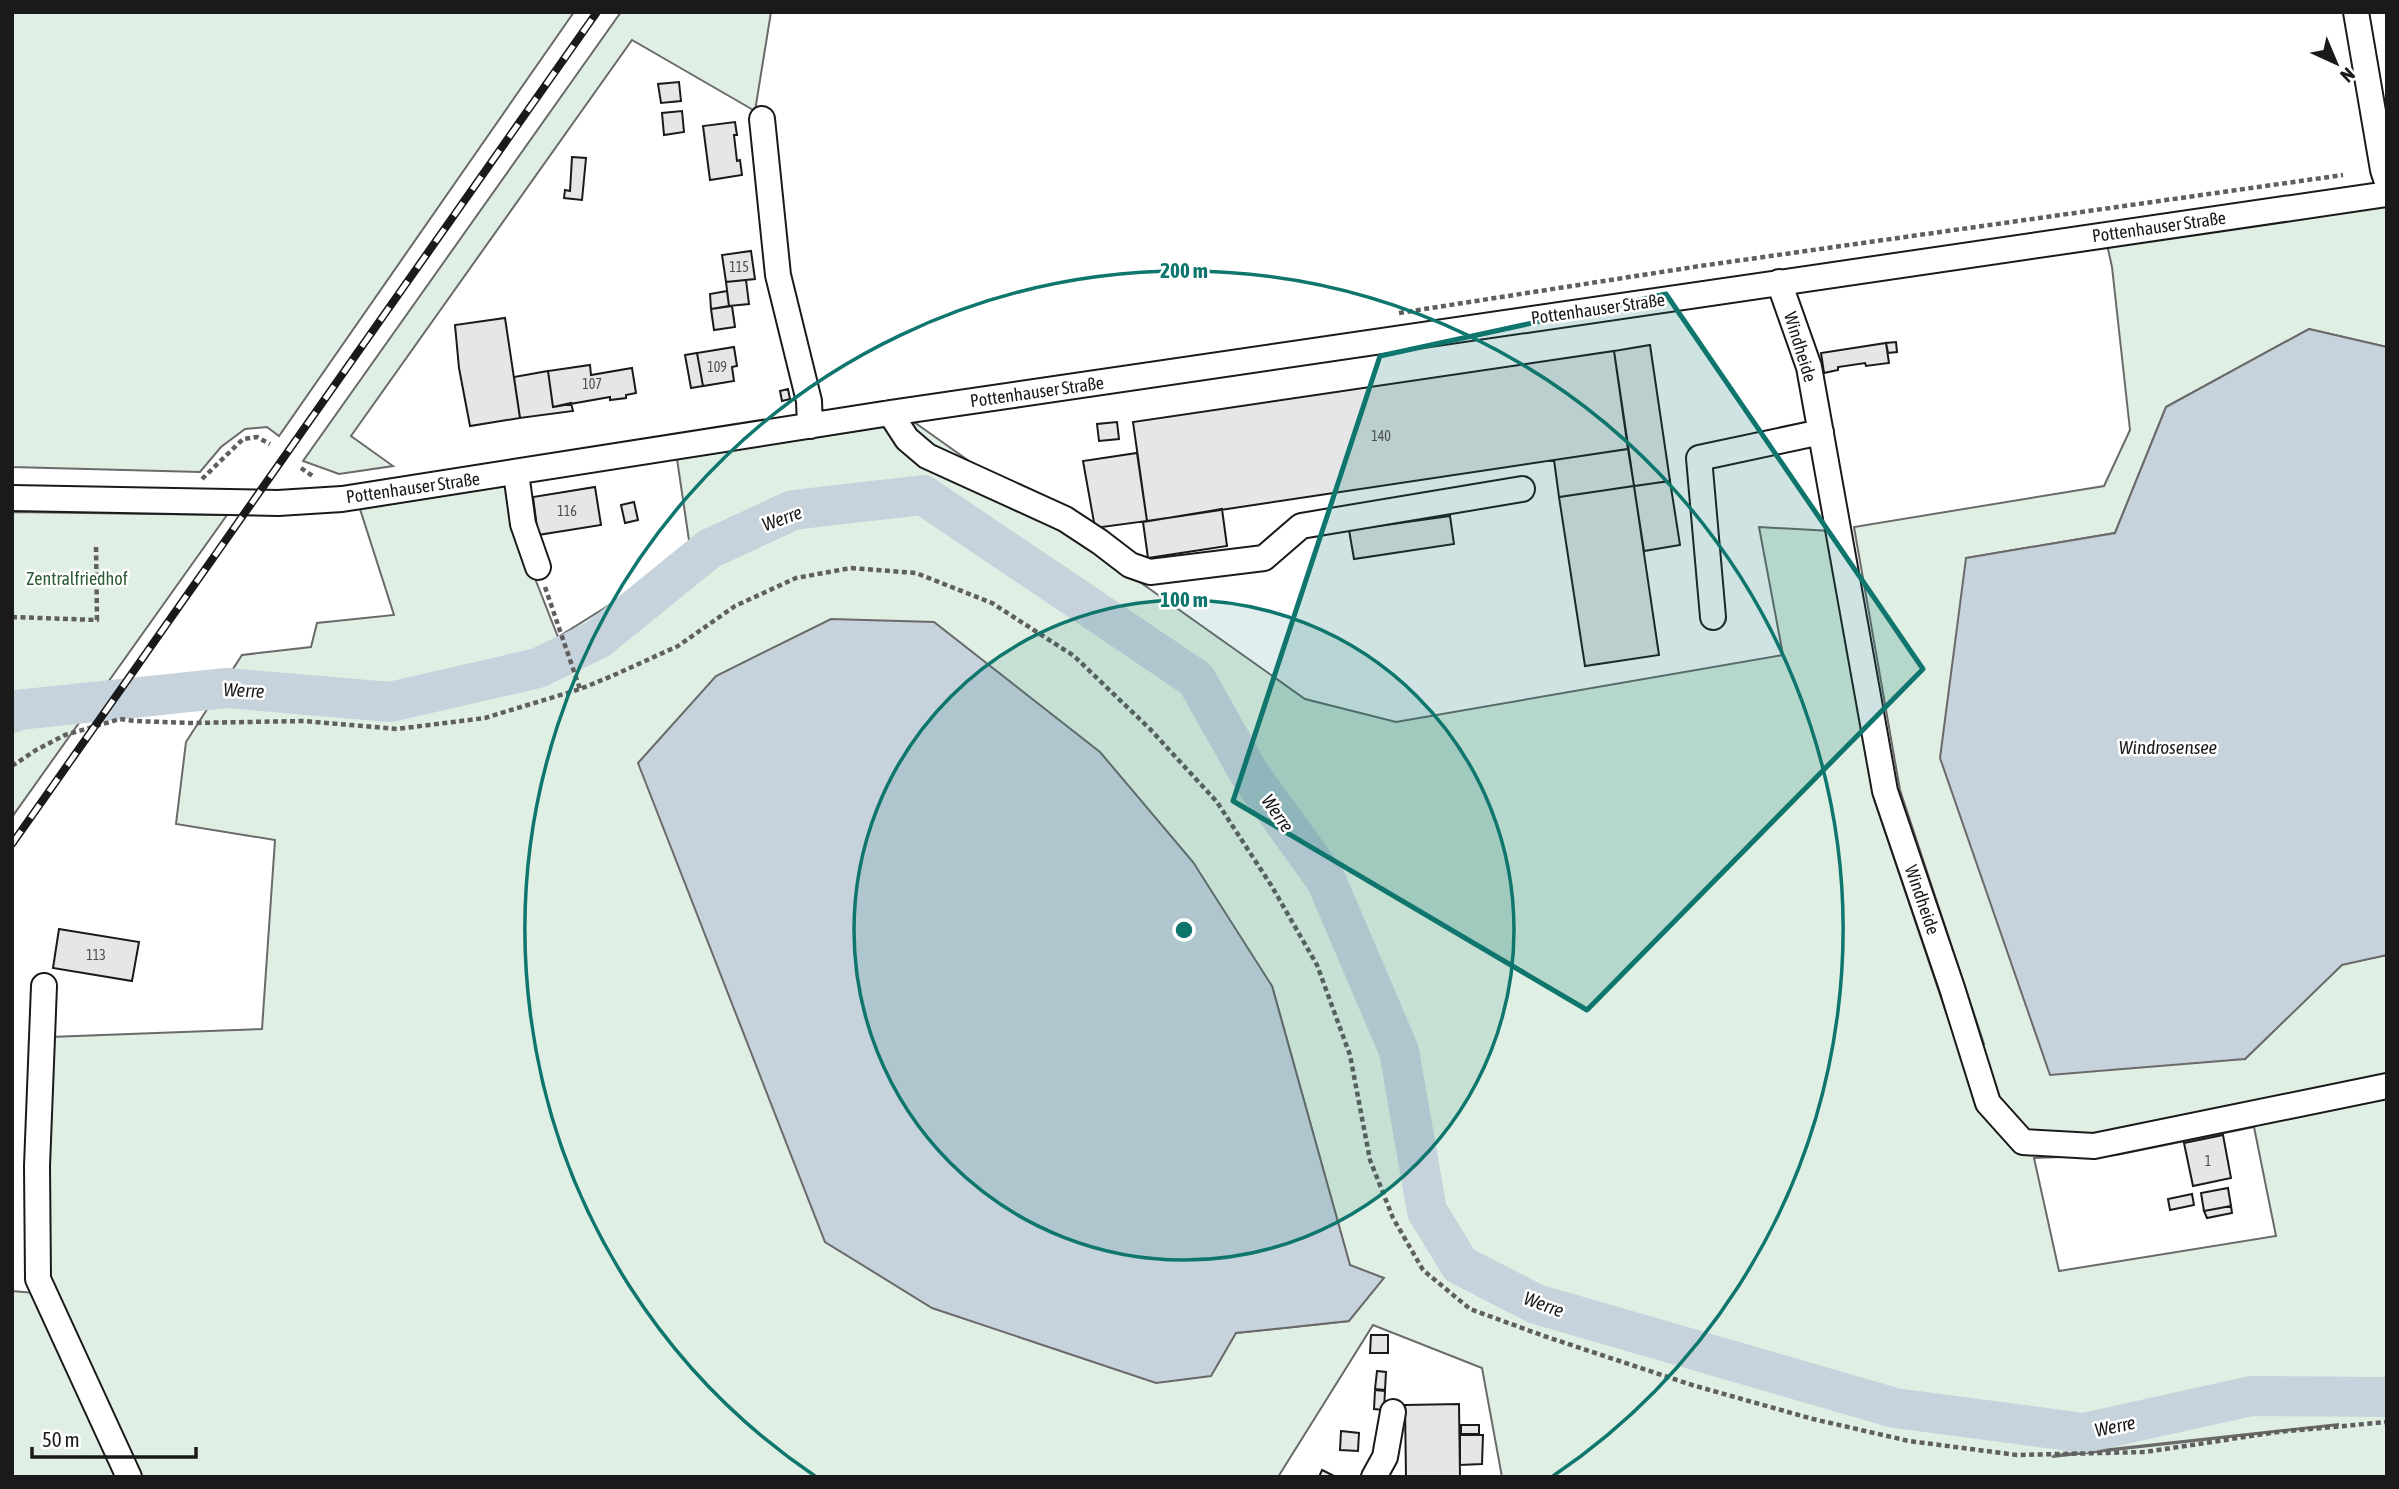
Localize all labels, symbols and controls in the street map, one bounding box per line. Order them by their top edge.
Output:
north arrow [2301,28,2371,98]
text: N [2336,63,2359,87]
street label: Pottenhauser Straße [2091,207,2227,246]
text: 200 m [1160,258,1208,282]
house number: 115 [729,259,749,275]
street label: Pottenhauser Straße [1530,289,1666,328]
street label: Windheide [1780,309,1821,384]
house number: 109 [707,359,727,375]
street label: Pottenhauser Straße [969,372,1105,411]
house number: 107 [582,376,602,392]
house number: 140 [1371,428,1391,444]
street label: Pottenhauser Straße [345,468,481,507]
water label: Werre [759,501,805,535]
house number: 116 [557,503,577,519]
park label: Zentralfriedhof [26,568,128,589]
text: 100 m [1160,587,1208,611]
water label: Werre [223,678,265,702]
water label: Windrosensee [2119,736,2217,758]
water label: Werre [1257,790,1299,836]
street label: Windheide [1901,862,1944,937]
centre of rings [1172,918,1196,942]
house number: 113 [86,947,106,963]
house number: 1 [2205,1153,2211,1169]
water label: Werre [1521,1287,1567,1321]
water label: Werre [2093,1411,2137,1441]
scale bar [32,1416,196,1460]
text: 50 m [42,1427,80,1451]

